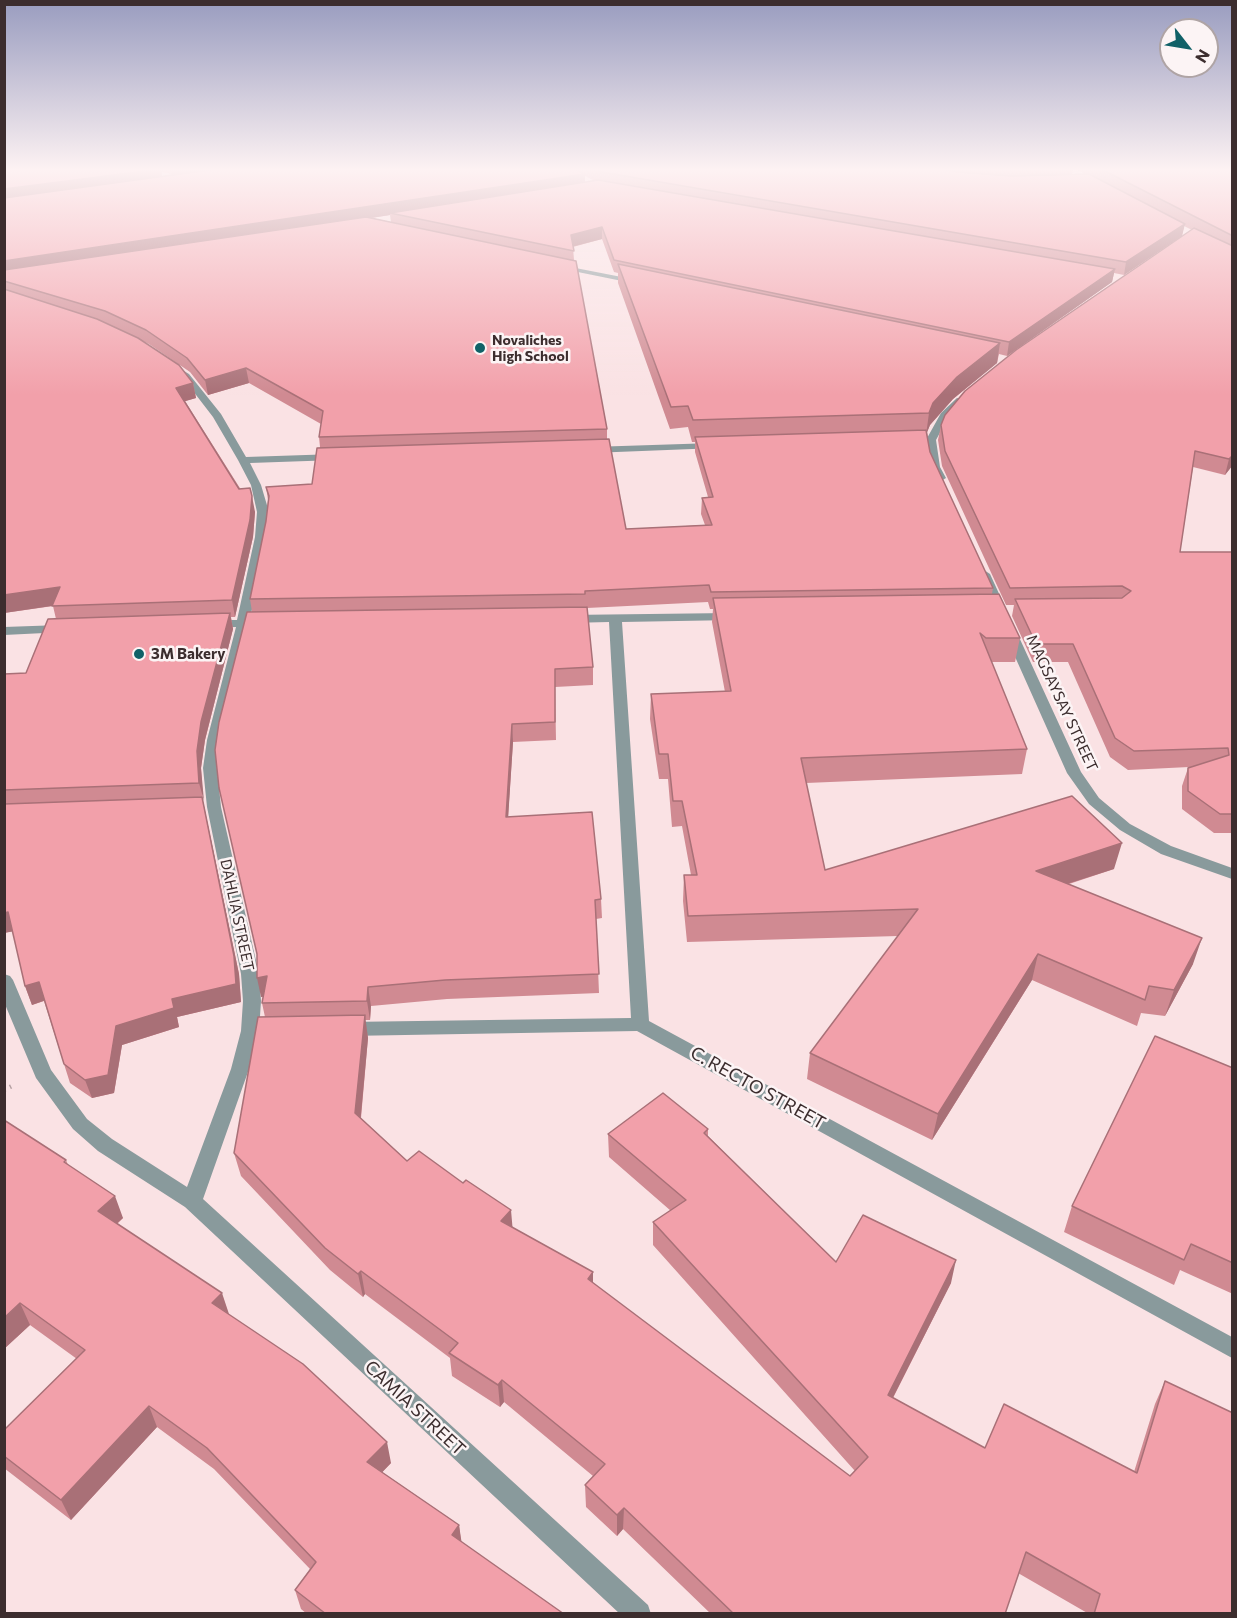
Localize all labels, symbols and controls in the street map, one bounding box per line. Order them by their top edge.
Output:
north arrow [1159,18,1219,78]
text: N [1192,46,1214,67]
place label: Novaliches High School [492,332,569,364]
marker: Novaliches High School [473,341,487,355]
street label: MAGSAYSAY STREET [1022,632,1102,774]
place label: 3M Bakery [151,645,225,663]
marker: 3M Bakery [132,647,146,661]
street label: DAHLIA STREET [216,857,258,973]
street label: C. RECTO STREET [687,1042,829,1134]
street label: CAMIA STREET [360,1356,470,1460]

